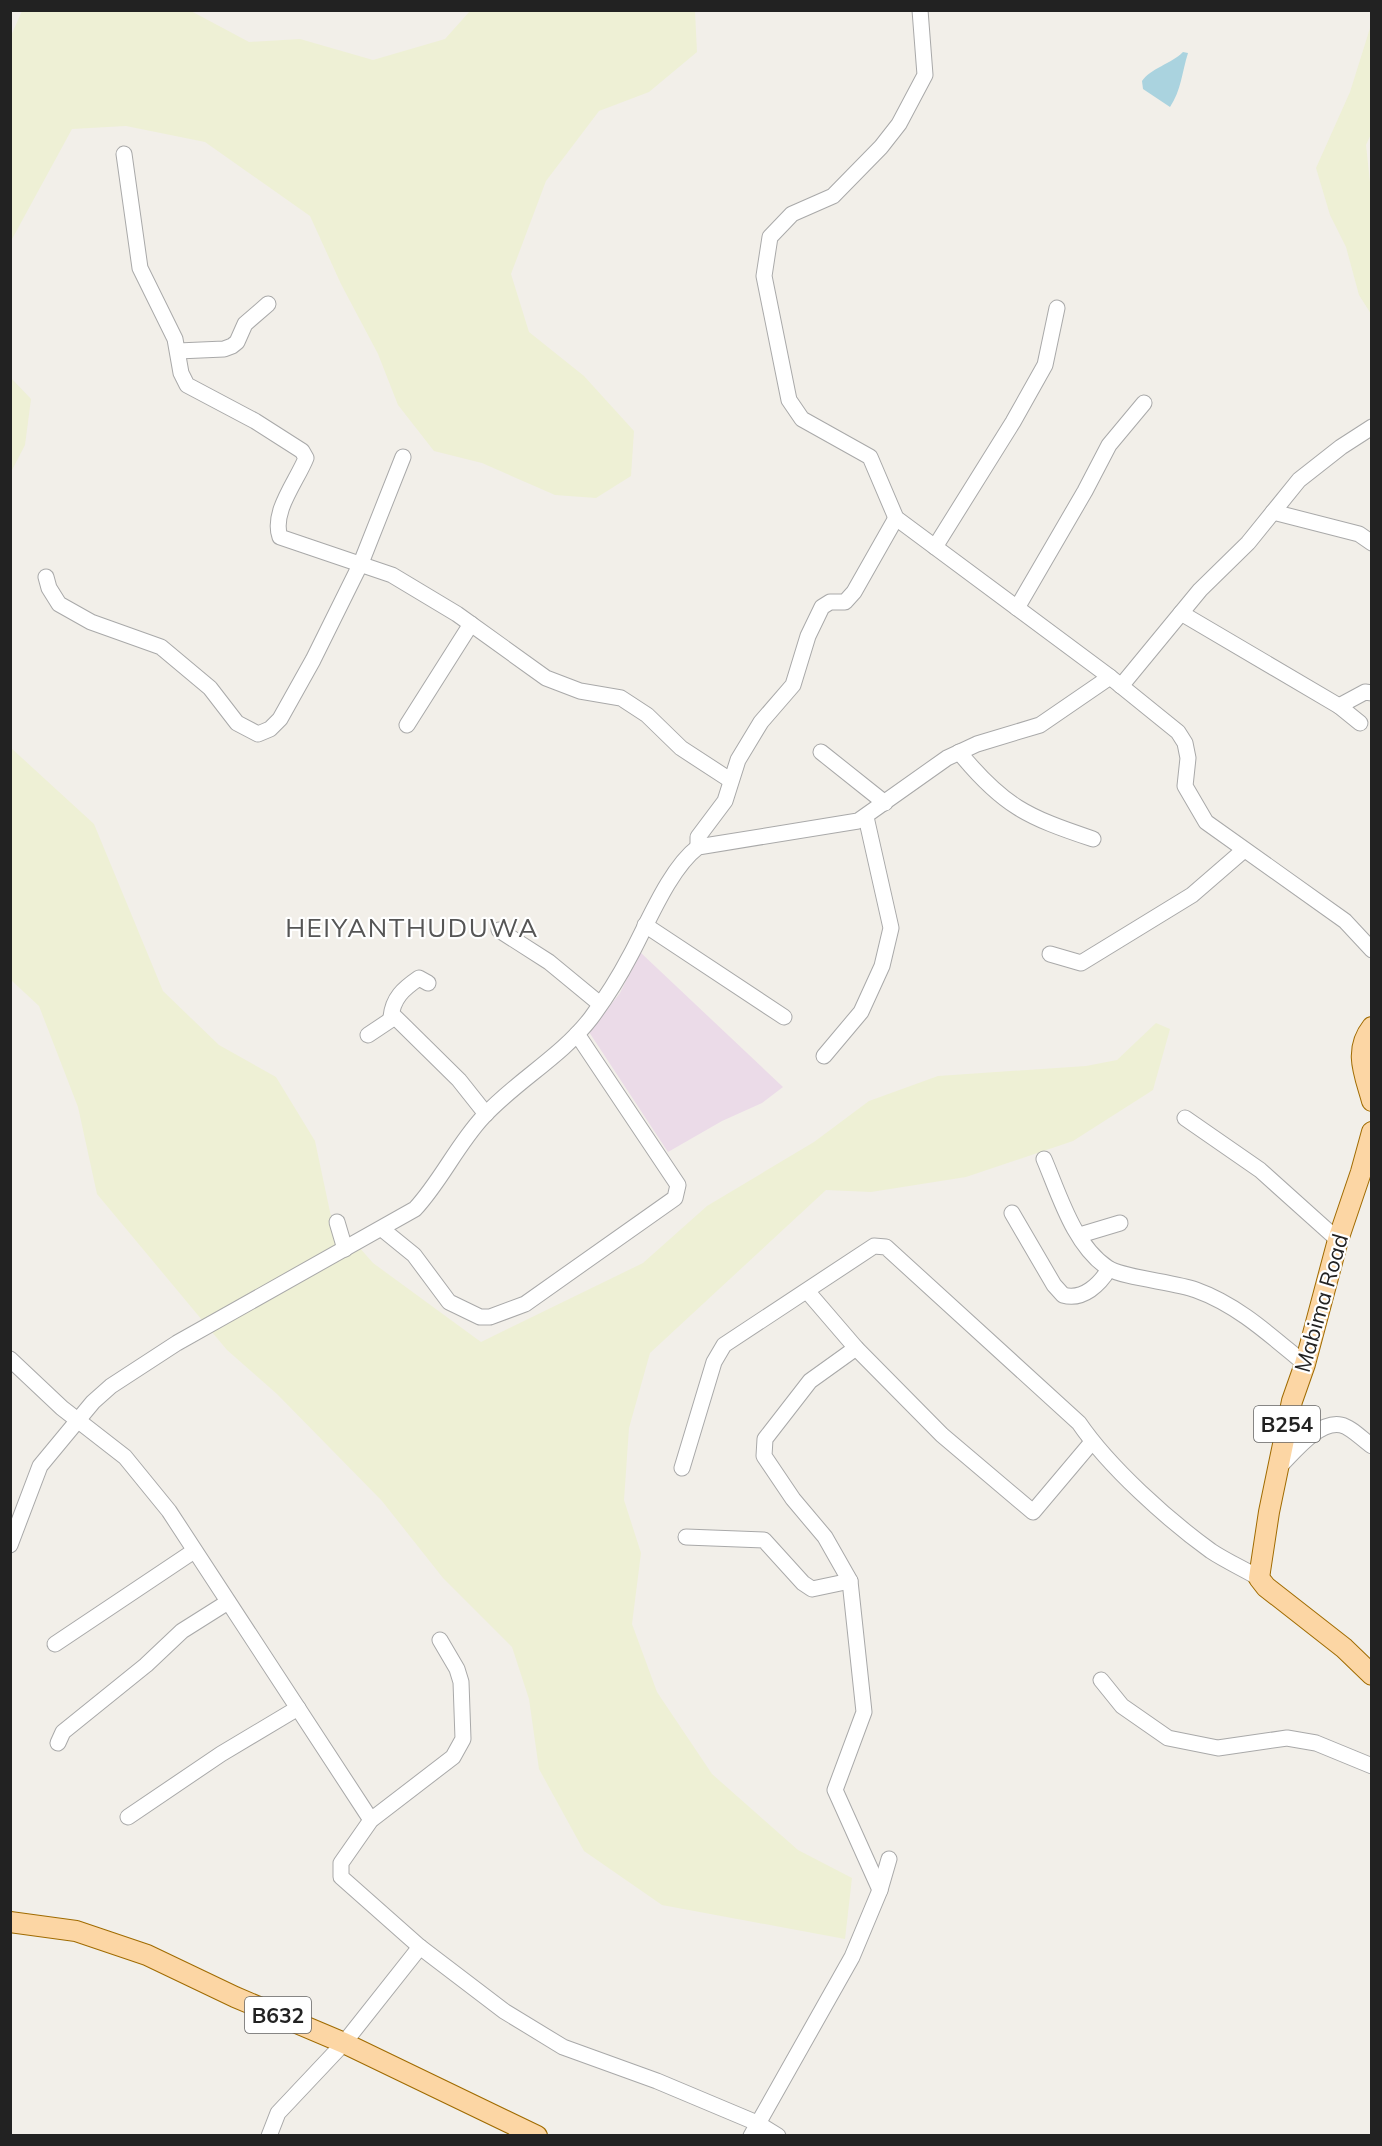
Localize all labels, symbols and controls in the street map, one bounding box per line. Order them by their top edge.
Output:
district label: HEIYANTHUDUWA [285,911,539,944]
street label: Mabima Road [1288,1231,1354,1375]
road number: B254 [1254,1406,1320,1442]
road number: B632 [245,1997,311,2033]

